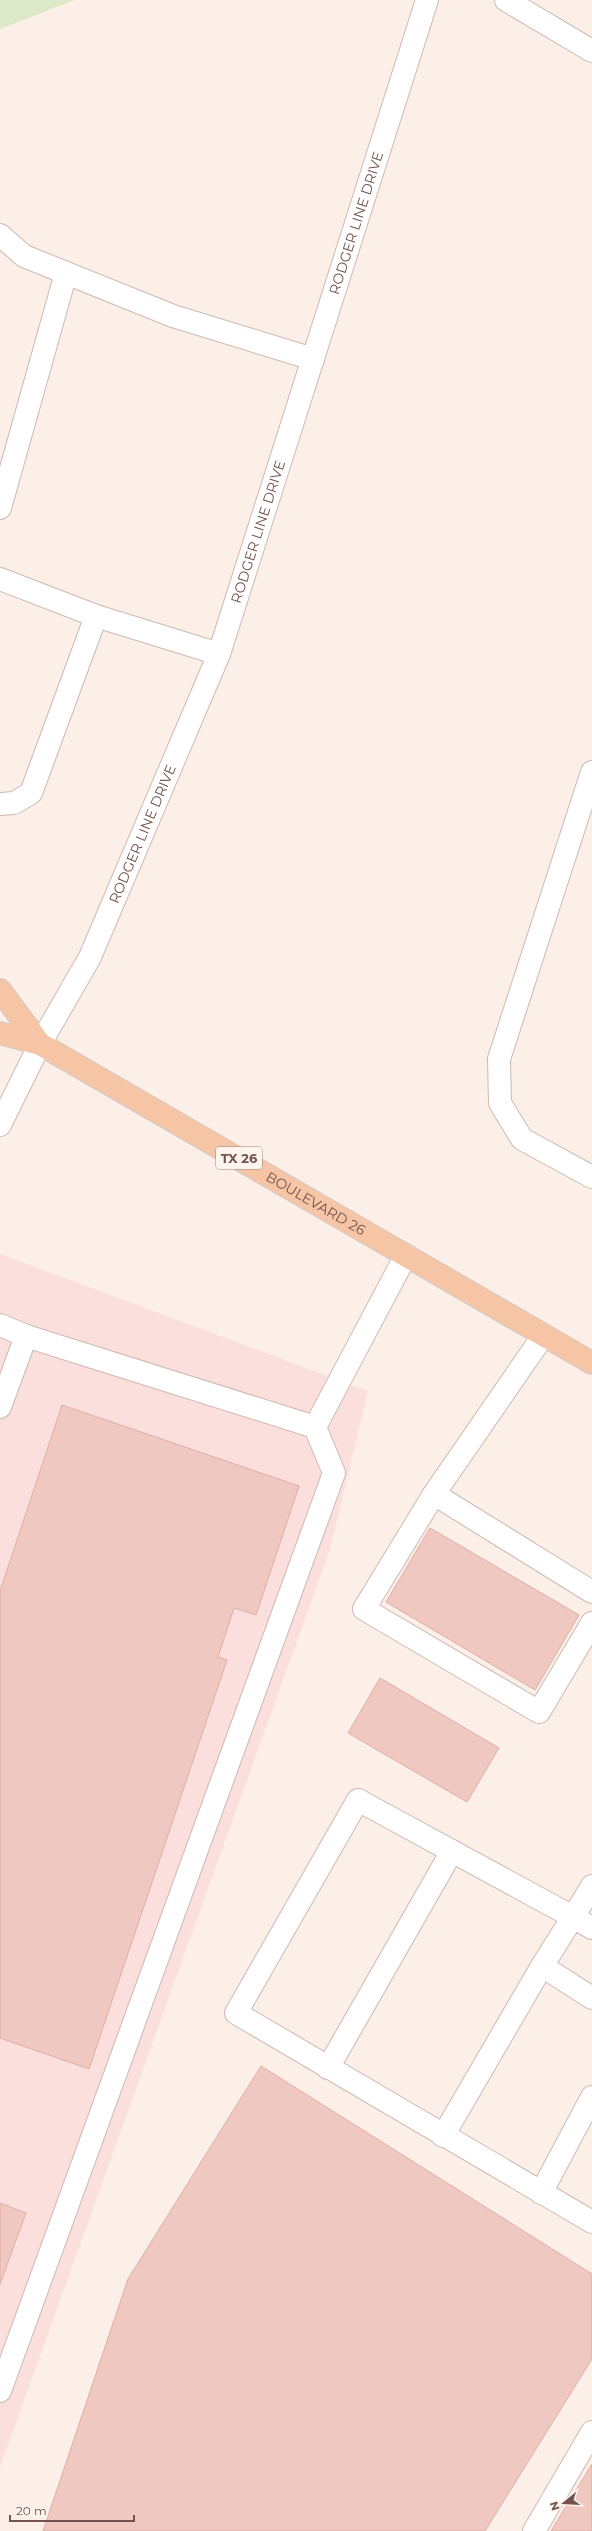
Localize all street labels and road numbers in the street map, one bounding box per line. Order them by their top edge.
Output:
street label: RODGER LINE DRIVE [325,149,387,297]
street label: RODGER LINE DRIVE [227,458,289,605]
street label: RODGER LINE DRIVE [105,762,180,906]
road number: TX 26 [216,1147,262,1169]
street label: BOULEVARD 26 [263,1168,369,1239]

